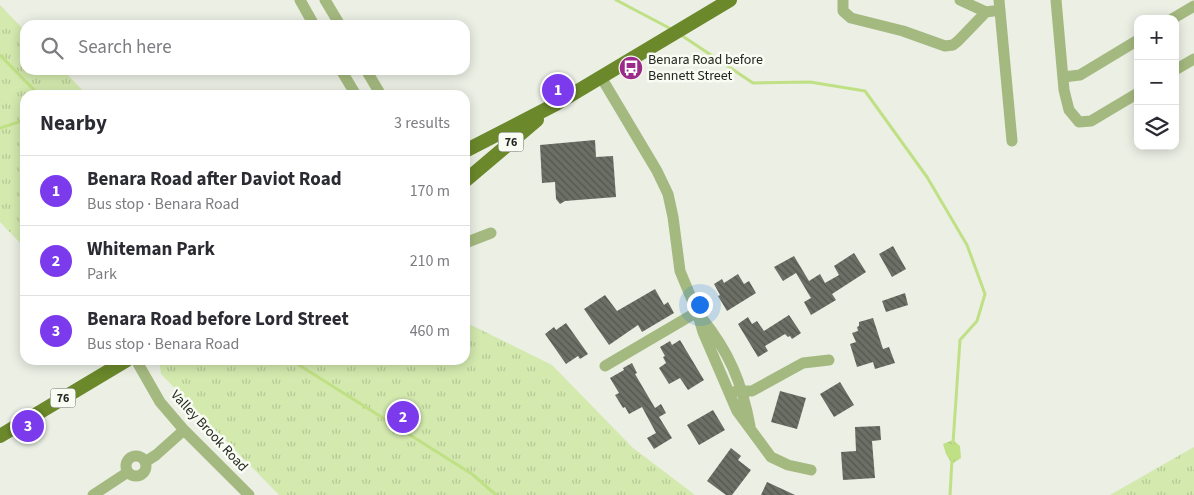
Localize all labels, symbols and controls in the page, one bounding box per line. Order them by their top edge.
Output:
map controls [1134,15,1179,150]
button: + [1134,15,1179,60]
search box [20,20,470,75]
icon: search [38,34,66,62]
text: Search here [78,34,172,61]
place label: Benara Road before Bennett Street [648,50,763,86]
bus stop icon: Benara Road before Bennett Street [618,55,644,81]
button: − [1134,60,1179,105]
pin: 1 [542,71,574,109]
button: layers [1134,105,1179,150]
text: Nearby [40,108,107,138]
text: 3 results [394,112,450,134]
road number: 76 [498,132,524,152]
text: Benara Road after Daviot Road [87,166,342,193]
text: 1 [52,180,60,202]
text: 170 m [410,180,450,202]
text: Bus stop · Benara Road [87,193,239,215]
text: Whiteman Park [87,236,215,263]
text: 2 [52,250,60,272]
text: 210 m [410,250,450,272]
text: Park [87,263,117,285]
your location [687,292,713,318]
text: Benara Road before Lord Street [87,306,349,333]
text: 3 [52,320,60,342]
text: 460 m [410,320,450,342]
text: Bus stop · Benara Road [87,333,239,355]
street label: Valley Brook Road [166,386,252,476]
road number: 76 [50,388,76,408]
pin: 2 [387,398,419,436]
pin: 3 [12,407,44,445]

